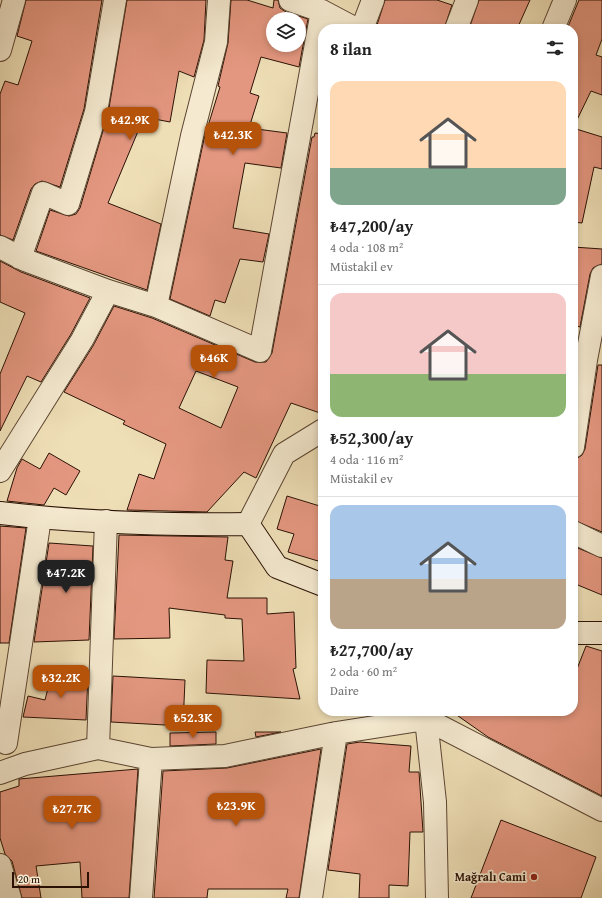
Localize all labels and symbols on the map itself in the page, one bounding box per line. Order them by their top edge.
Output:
pin: ₺42.9K [97,107,163,141]
pin: ₺42.3K [200,122,266,156]
pin: ₺46K [190,345,238,379]
pin: ₺47.2K [33,560,99,594]
pin: ₺32.2K [28,665,94,699]
pin: ₺52.3K [160,705,226,739]
pin: ₺23.9K [203,793,269,827]
pin: ₺27.7K [39,796,105,830]
place label: Mağralı Cami [455,868,526,885]
scale bar [12,870,89,889]
marker: Mağralı Cami [529,872,539,882]

